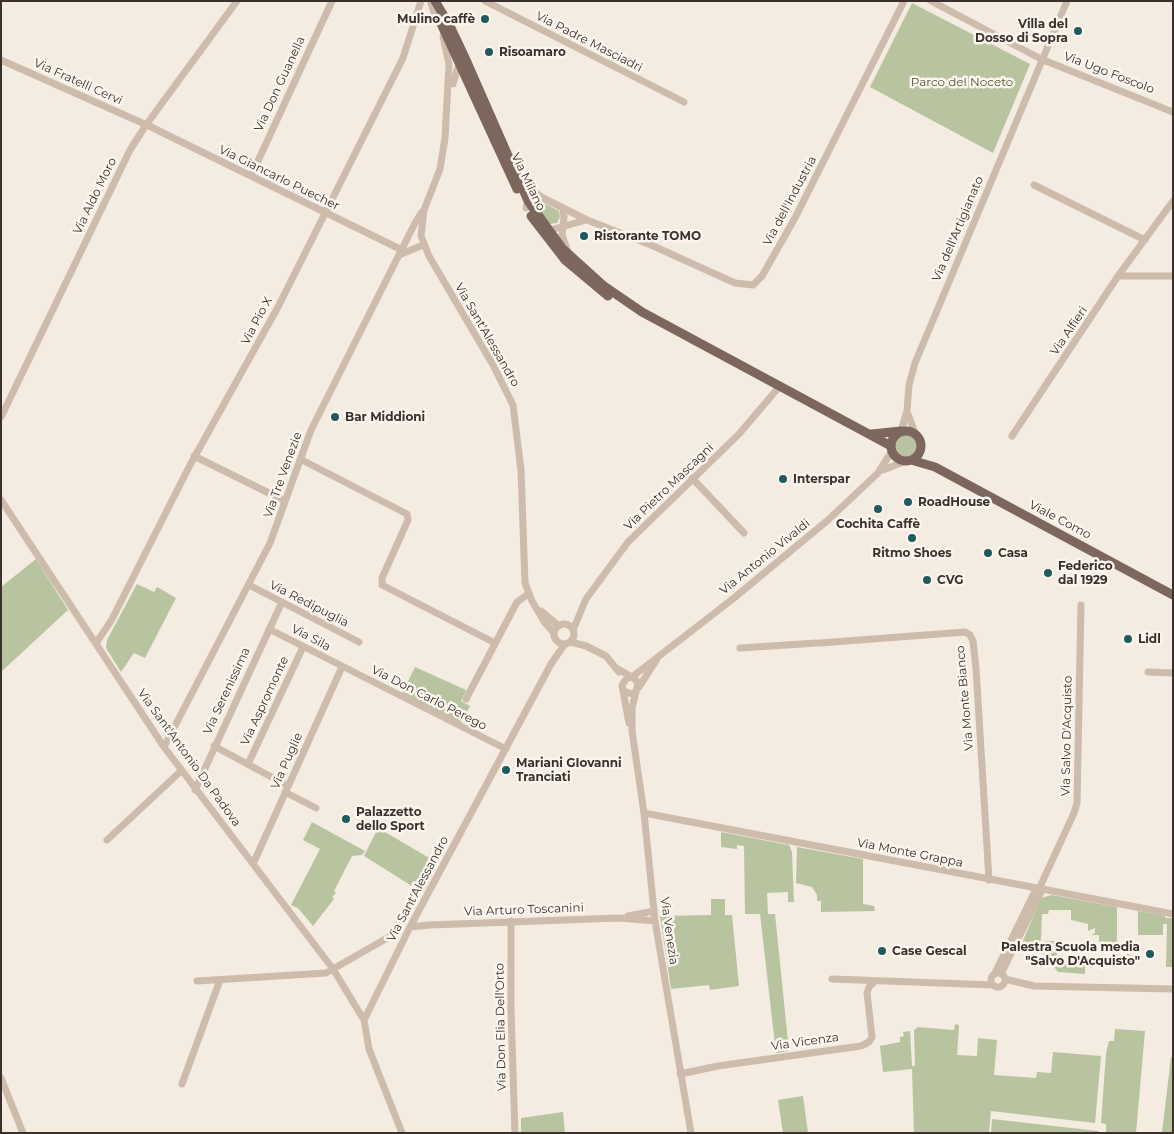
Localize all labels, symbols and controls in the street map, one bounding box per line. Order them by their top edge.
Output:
street label: Via Padre Masciadri [533,9,645,75]
place label: Mulino caffè [397,12,475,26]
marker: Mulino caffè [479,13,491,25]
place label: Villa del Dosso di Sopra [975,17,1068,45]
marker: Villa del Dosso di Sopra [1072,25,1084,37]
street label: Via Don Guanella [252,34,308,134]
place label: Risoamaro [499,45,566,59]
marker: Risoamaro [483,46,495,58]
street label: Via Ugo Foscolo [1062,49,1156,97]
street label: Via Fratelli Cervi [31,56,125,108]
park label: Parco del Noceto [911,75,1013,89]
street label: Via Giancarlo Puecher [216,142,342,214]
street label: Via Milano [508,151,548,213]
street label: Via dell'Industria [760,154,820,248]
street label: Via Aldo Moro [70,155,120,237]
street label: Via dell'Artigianato [929,174,987,284]
place label: Ristorante TOMO [594,229,701,243]
marker: Ristorante TOMO [578,230,590,242]
street label: Via Sant'Alessandro [451,281,523,389]
street label: Via Pio X [238,295,276,347]
street label: Via Alfieri [1047,304,1091,358]
place label: Bar Middioni [345,410,425,424]
marker: Bar Middioni [329,411,341,423]
street label: Via Tre Venezie [261,430,305,520]
street label: Via Pietro Mascagni [621,441,717,533]
place label: Interspar [793,472,850,486]
marker: Interspar [777,473,789,485]
place label: RoadHouse [918,495,990,509]
marker: RoadHouse [902,496,914,508]
street label: Viale Como [1027,498,1093,542]
marker: Cochita Caffè [872,503,884,515]
street label: Via Antonio Vivaldi [717,516,813,598]
place label: Cochita Caffè [836,517,920,531]
marker: Ritmo Shoes [906,532,918,544]
place label: Ritmo Shoes [872,546,952,560]
place label: Casa [998,546,1028,560]
marker: Casa [982,547,994,559]
place label: Federico dal 1929 [1058,559,1113,587]
marker: Federico dal 1929 [1042,567,1054,579]
place label: CVG [937,573,964,587]
marker: CVG [921,574,933,586]
street label: Via Redipuglia [267,578,351,630]
street label: Via Sila [289,622,333,654]
place label: Lidl [1138,632,1161,646]
marker: Lidl [1122,633,1134,645]
street label: Via Serenissima [201,645,253,737]
street label: Via Monte Bianco [953,645,977,751]
street label: Via Aspromonte [238,654,292,748]
street label: Via Don Carlo Perego [369,663,489,733]
street label: Via Salvo D'Acquisto [1059,676,1075,796]
street label: Via Sant'Antonio Da Padova [134,686,244,830]
street label: Via Puglie [268,731,306,791]
place label: Mariani GIovanni Tranciati [516,756,622,784]
marker: Mariani GIovanni Tranciati [500,764,512,776]
place label: Palazzetto dello Sport [356,805,425,833]
marker: Palazzetto dello Sport [340,813,352,825]
street label: Via Sant'Alessandro [384,834,452,944]
street label: Via Monte Grappa [856,836,964,870]
street label: Via Venezia [657,896,681,966]
street label: Via Arturo Toscanini [464,901,584,919]
place label: Palestra Scuola media "Salvo D'Acquisto" [1001,940,1140,968]
place label: Case Gescal [892,944,967,958]
marker: Case Gescal [876,945,888,957]
marker: Palestra Scuola media "Salvo D'Acquisto" [1144,948,1156,960]
street label: Via Don Elia Dell'Orto [493,963,509,1091]
street label: Via Vicenza [770,1030,840,1054]

